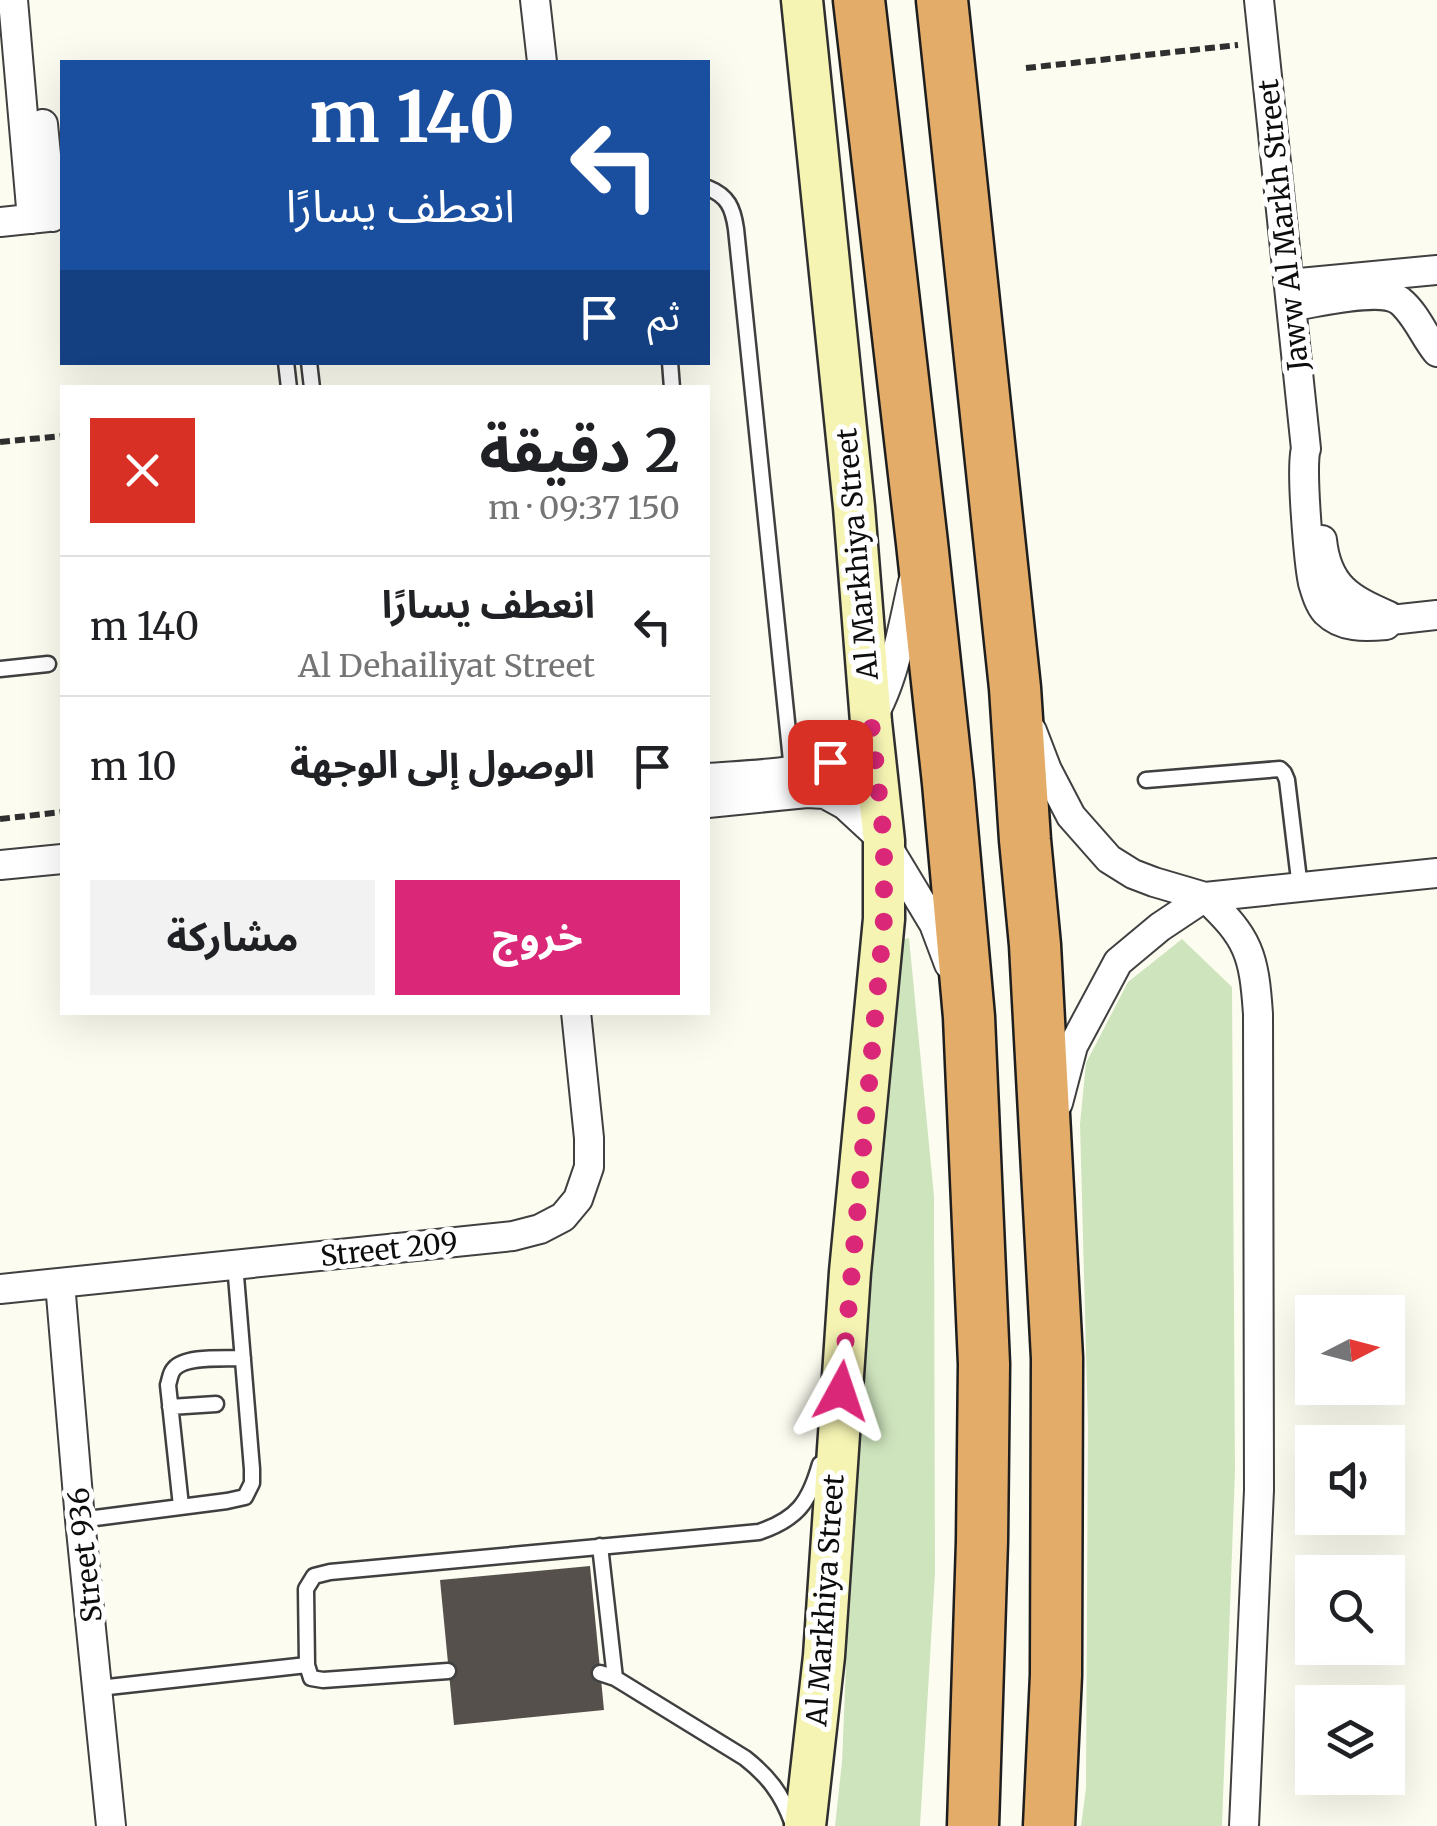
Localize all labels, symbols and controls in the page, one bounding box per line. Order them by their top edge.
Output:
text: 140 m [309,73,515,161]
street label: Jaww Al Markh Street [1250,78,1316,373]
icon: left [550,100,680,230]
text: انعطف يسارًا [286,178,515,234]
icon: arrive [572,290,627,345]
text: ثم [647,293,680,340]
text: 2 دقيقة [480,413,680,488]
button: close [90,418,195,523]
street label: Al Markhiya Street [828,427,886,682]
text: 150 m · 09:37 [488,488,680,528]
text: انعطف يسارًا [382,581,595,628]
icon: left [625,599,680,654]
text: 140 m [90,603,199,650]
text: Al Dehailiyat Street [298,646,595,686]
pin [788,720,873,805]
icon: arrive [803,735,858,790]
icon: arrive [625,739,680,794]
text: الوصول إلى الوجهة [290,741,595,788]
text: 10 m [90,743,177,790]
button: مشاركة [90,880,375,995]
button: خروج [395,880,680,995]
street label: Street 209 [319,1224,459,1274]
north arrow [1295,1295,1405,1405]
map controls [1295,1295,1405,1795]
position arrow [789,1339,893,1443]
button: sound [1295,1425,1405,1535]
street label: Al Markhiya Street [798,1473,852,1728]
street label: Street 936 [60,1486,110,1624]
button: search [1295,1555,1405,1665]
button: layers [1295,1685,1405,1795]

